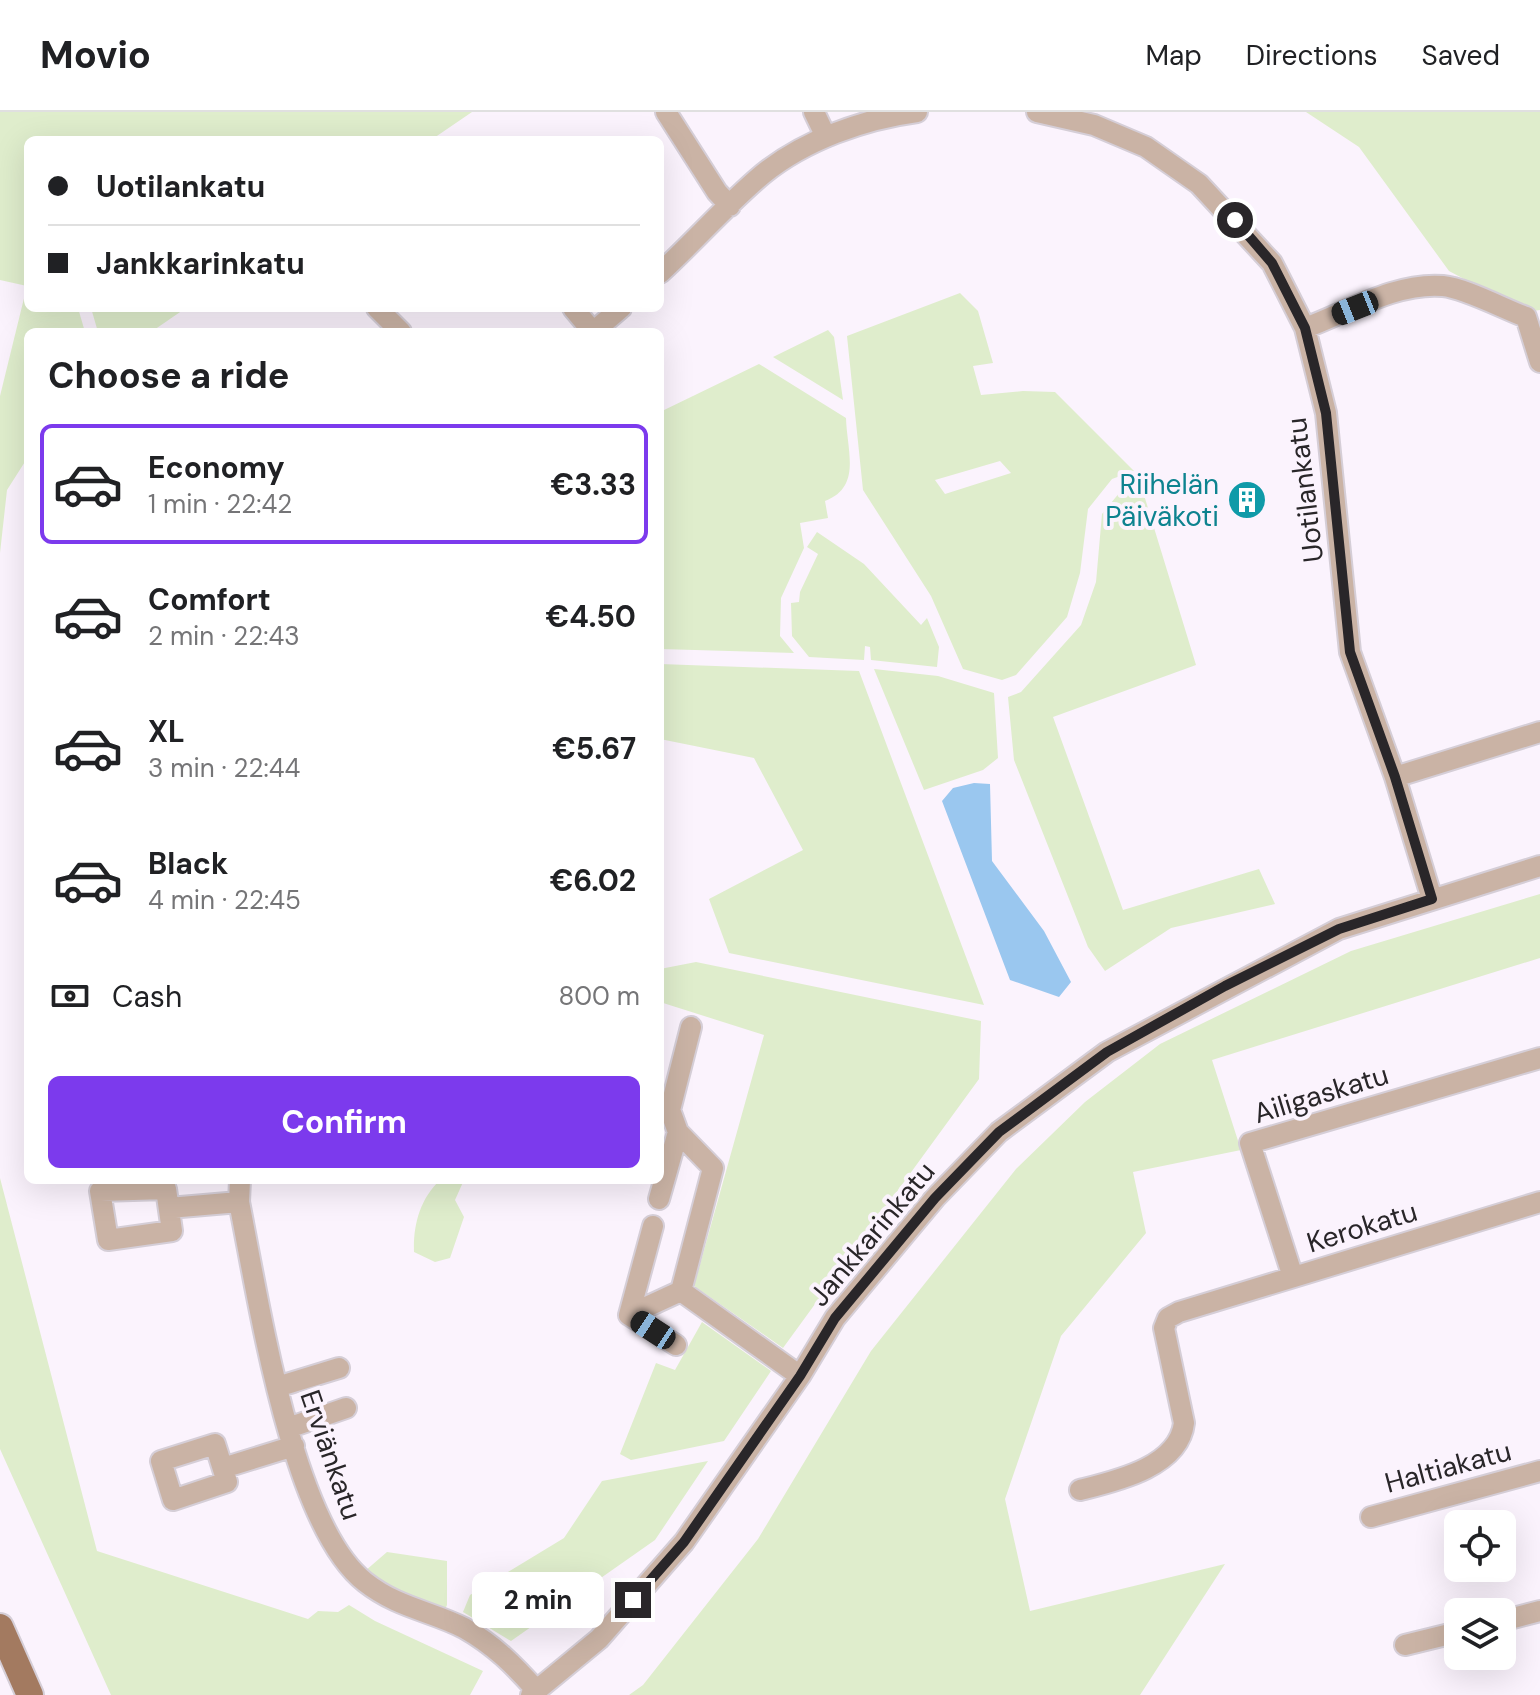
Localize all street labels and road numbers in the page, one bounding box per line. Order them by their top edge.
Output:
street label: Uotilankatu [1278,416,1332,564]
street label: Ailigaskatu [1249,1056,1393,1132]
street label: Jankkarinkatu [801,1154,943,1314]
street label: Kerokatu [1302,1193,1422,1261]
street label: Erviänkatu [292,1385,370,1525]
street label: Haltiakatu [1381,1432,1515,1502]

